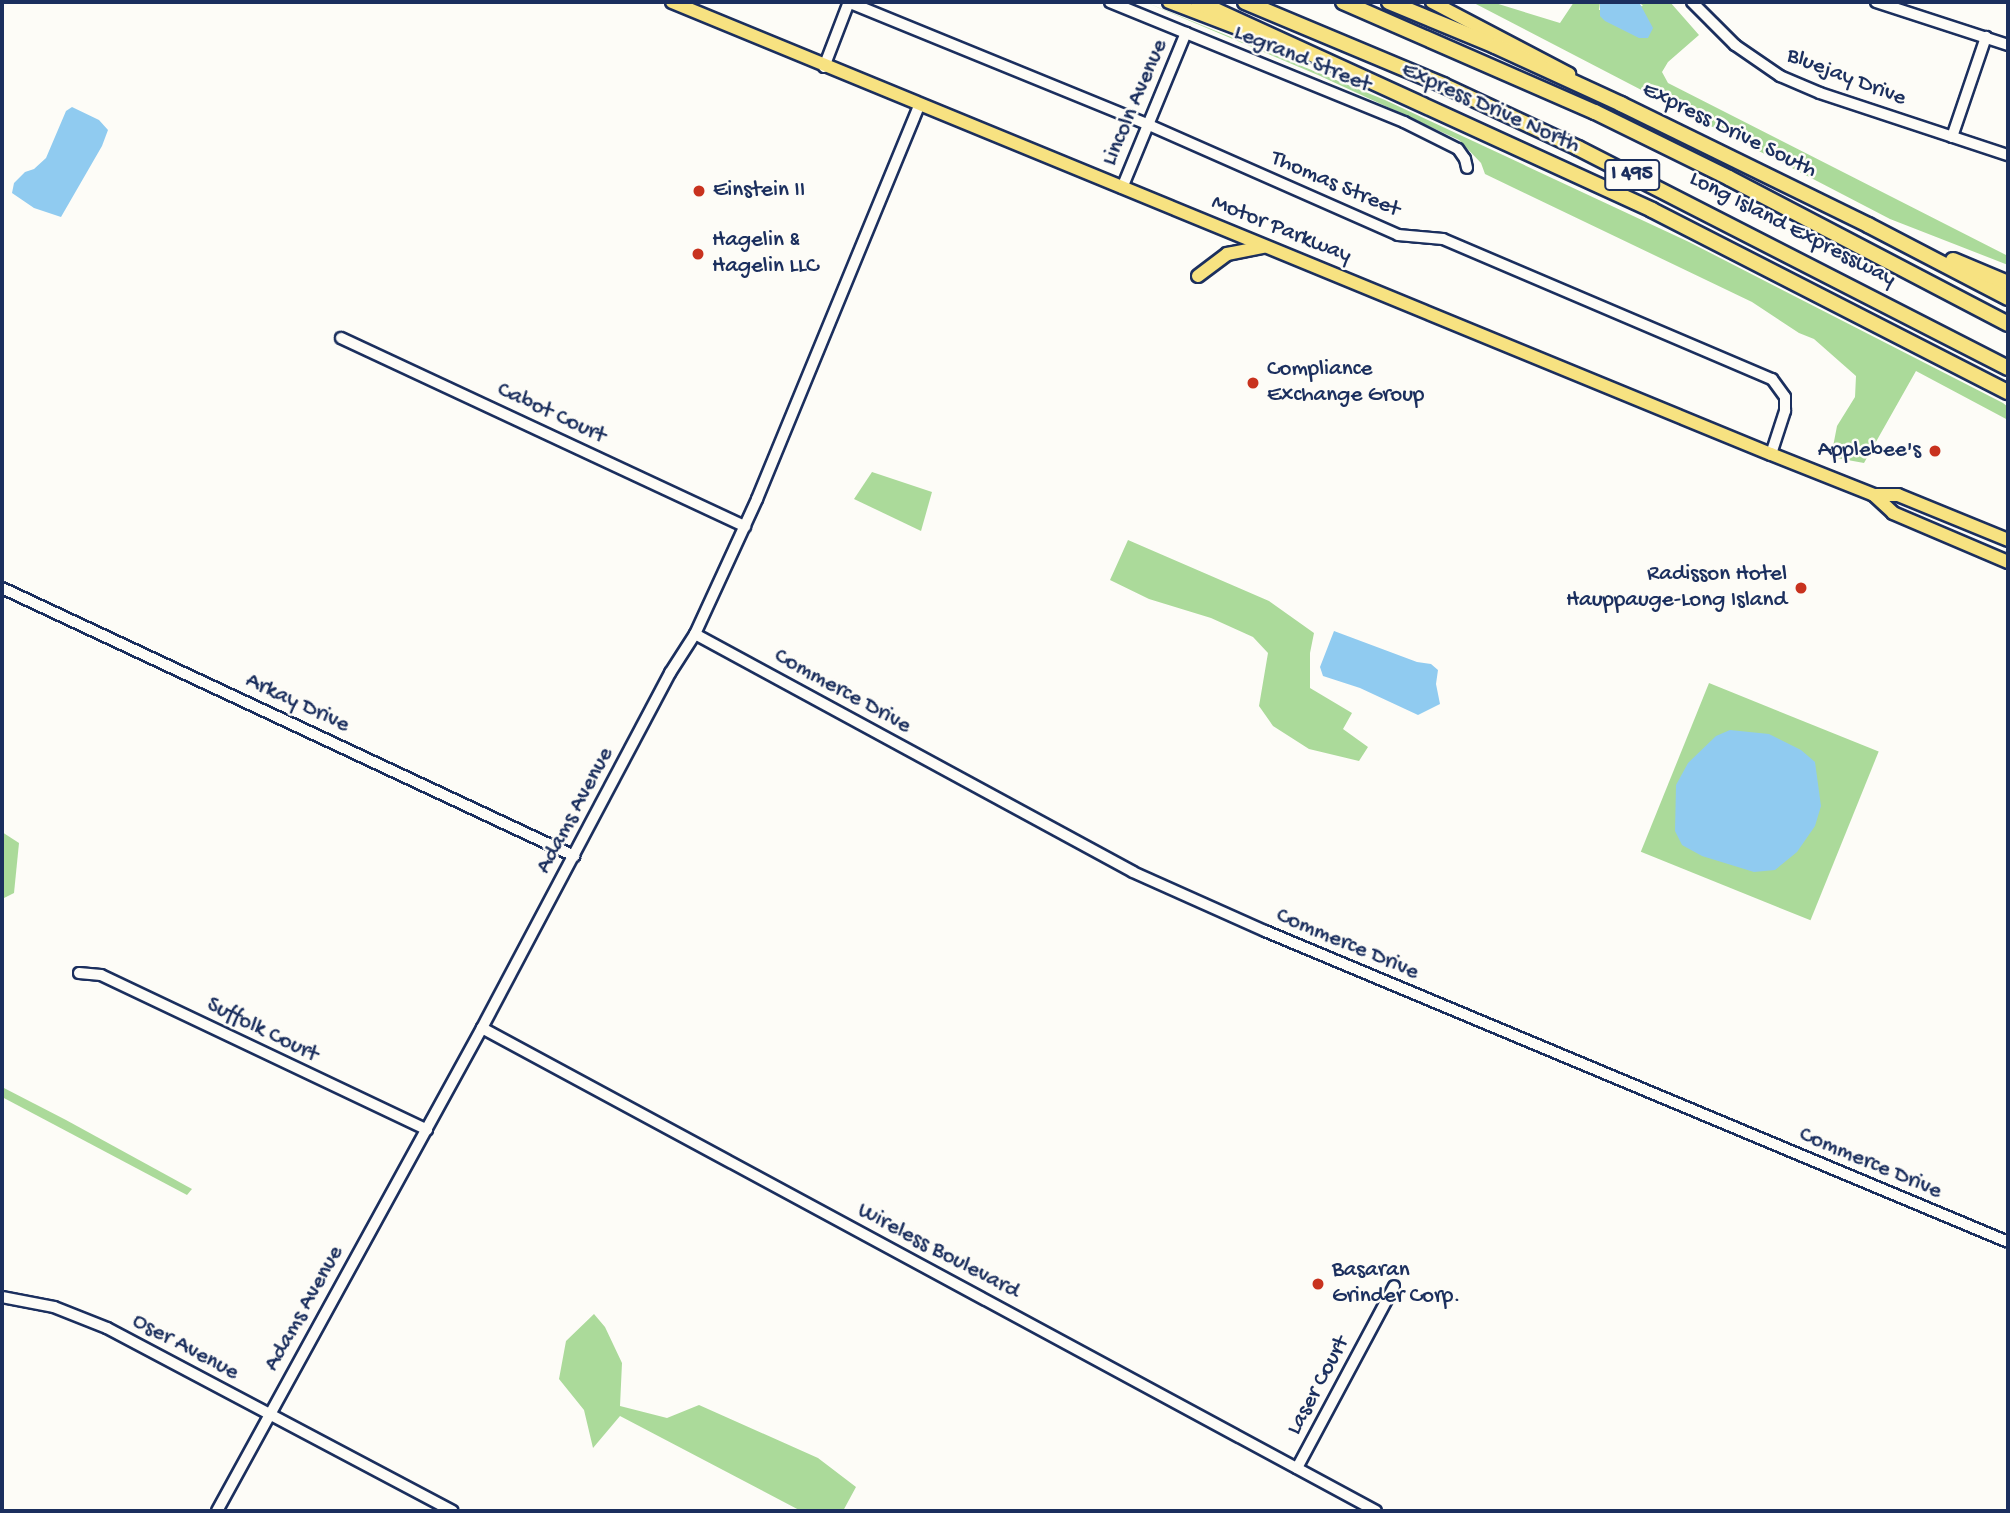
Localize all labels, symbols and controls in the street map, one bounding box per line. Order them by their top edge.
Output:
street label: Legrand Street [1229,20,1375,100]
street label: Lincoln Avenue [1097,36,1175,170]
street label: Bluejay Drive [1782,43,1910,113]
street label: Express Drive North [1396,57,1584,161]
street label: Express Drive South [1637,77,1821,185]
street label: Thomas Street [1266,145,1404,225]
road number: I 495 [1604,158,1660,192]
street label: Long Island Expressway [1684,166,1900,294]
place label: Einstein II [713,177,805,205]
marker: Einstein II [691,183,707,199]
street label: Motor Parkway [1207,189,1355,271]
place label: Hagelin & Hagelin LLC [712,227,819,281]
marker: Hagelin & Hagelin LLC [690,246,706,262]
place label: Compliance Exchange Group [1267,356,1424,410]
marker: Compliance Exchange Group [1245,375,1261,391]
street label: Cabot Court [492,377,610,451]
place label: Applebee's [1818,437,1921,465]
marker: Applebee's [1927,443,1943,459]
place label: Radisson Hotel Hauppauge-Long Island [1566,561,1787,615]
marker: Radisson Hotel Hauppauge-Long Island [1793,580,1809,596]
street label: Commerce Drive [769,643,915,741]
street label: Arkay Drive [241,668,353,740]
street label: Adams Avenue [531,743,621,879]
street label: Commerce Drive [1271,903,1423,987]
street label: Suffolk Court [202,992,322,1070]
street label: Commerce Drive [1794,1122,1946,1206]
street label: Wireless Boulevard [852,1198,1024,1306]
street label: Adams Avenue [259,1241,351,1377]
place label: Basaran Grinder Corp. [1332,1257,1461,1311]
marker: Basaran Grinder Corp. [1310,1276,1326,1292]
street label: Oser Avenue [127,1308,243,1388]
street label: Laser Court [1281,1332,1357,1440]

